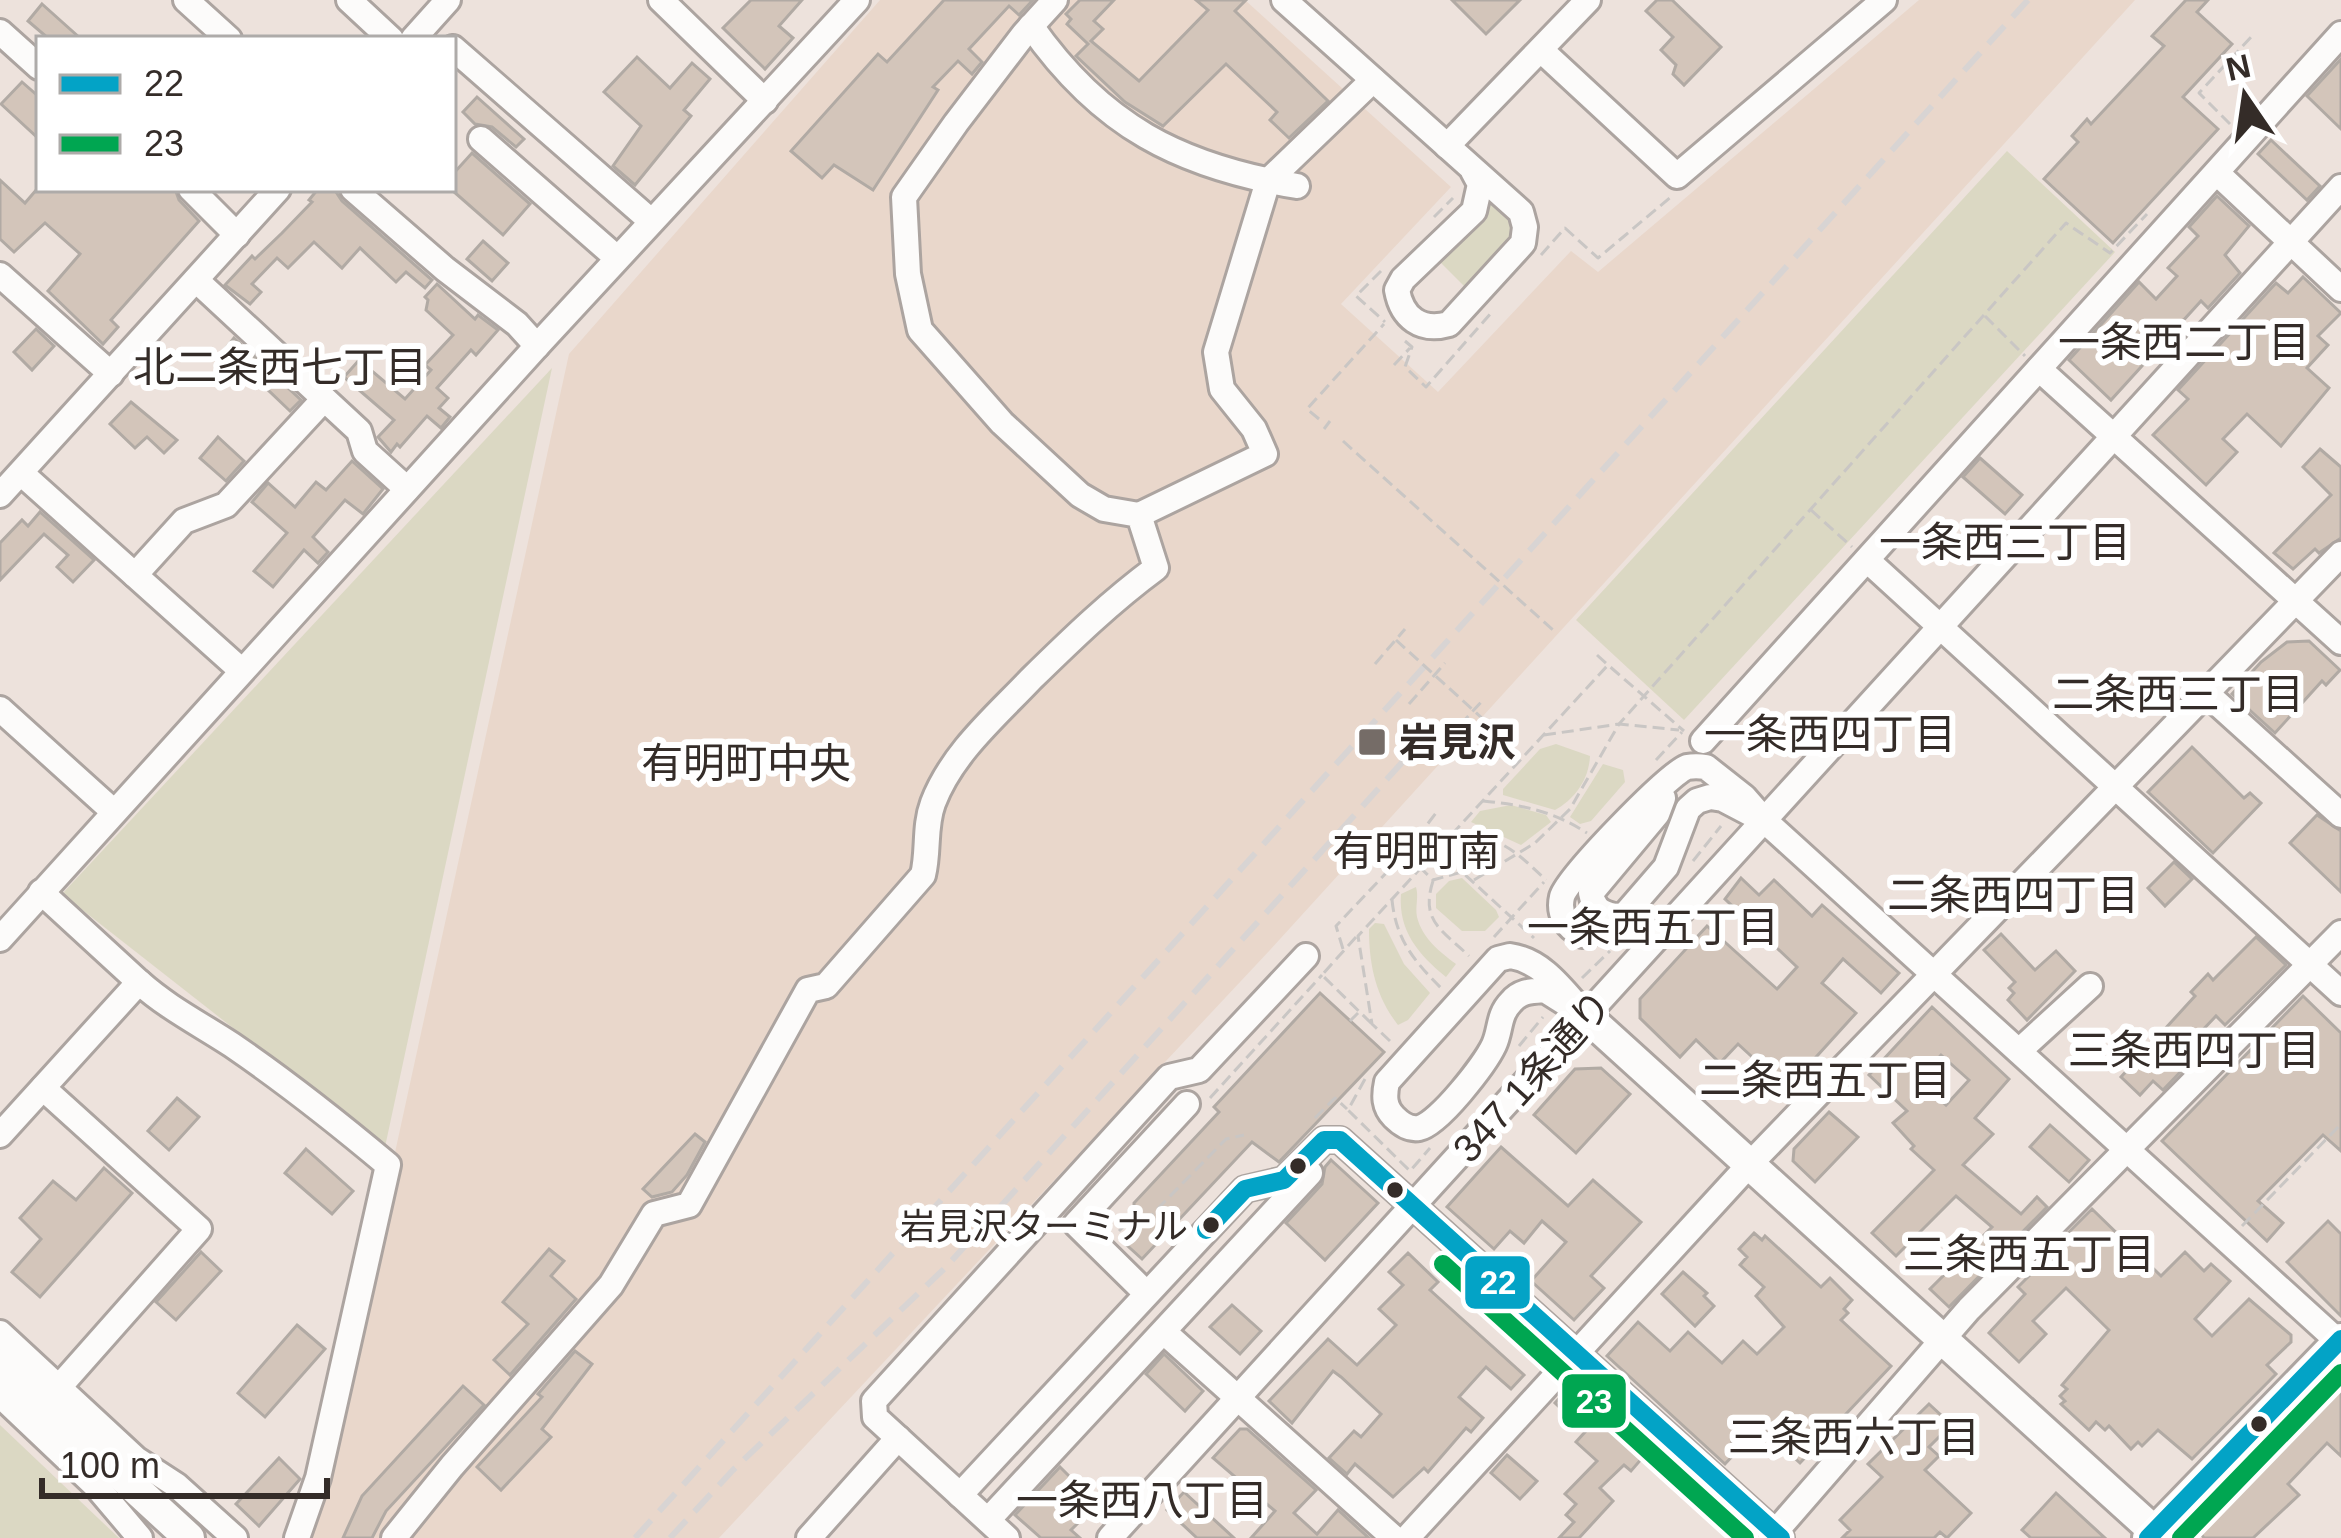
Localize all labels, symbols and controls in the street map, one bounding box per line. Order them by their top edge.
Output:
legend [36,36,456,192]
north arrow [2185,36,2305,156]
text: N [2223,47,2254,88]
text: 22 [144,63,184,104]
text: 23 [144,123,184,164]
district label: 一条西二丁目 [2058,319,2310,366]
district label: 北二条西七丁目 [133,344,427,391]
district label: 一条西三丁目 [1879,519,2131,566]
district label: 二条西三丁目 [2052,671,2304,718]
district label: 一条西四丁目 [1704,711,1956,758]
place label: 岩見沢 [1399,721,1516,764]
marker: 岩見沢 [1356,726,1388,758]
district label: 有明町中央 [641,740,851,787]
district label: 有明町南 [1332,828,1500,875]
district label: 二条西四丁目 [1887,872,2139,919]
district label: 一条西五丁目 [1527,904,1779,951]
street label: 347 1条通り [1445,982,1620,1170]
district label: 三条西四丁目 [2068,1027,2320,1074]
district label: 二条西五丁目 [1699,1057,1951,1104]
unlabelled marker [1287,1155,1309,1177]
unlabelled marker [1384,1179,1406,1201]
place label: 岩見沢ターミナル [900,1206,1188,1247]
marker: 岩見沢ターミナル [1200,1214,1222,1236]
district label: 三条西五丁目 [1903,1231,2155,1278]
line badge: 22 [1463,1254,1532,1311]
text: 22 [1480,1264,1516,1301]
line badge: 23 [1560,1372,1628,1430]
text: 23 [1576,1383,1612,1420]
unlabelled marker [2248,1413,2270,1435]
district label: 三条西六丁目 [1728,1414,1980,1461]
scale bar [42,1424,327,1498]
text: 100 m [60,1445,160,1486]
district label: 一条西八丁目 [1016,1477,1268,1524]

